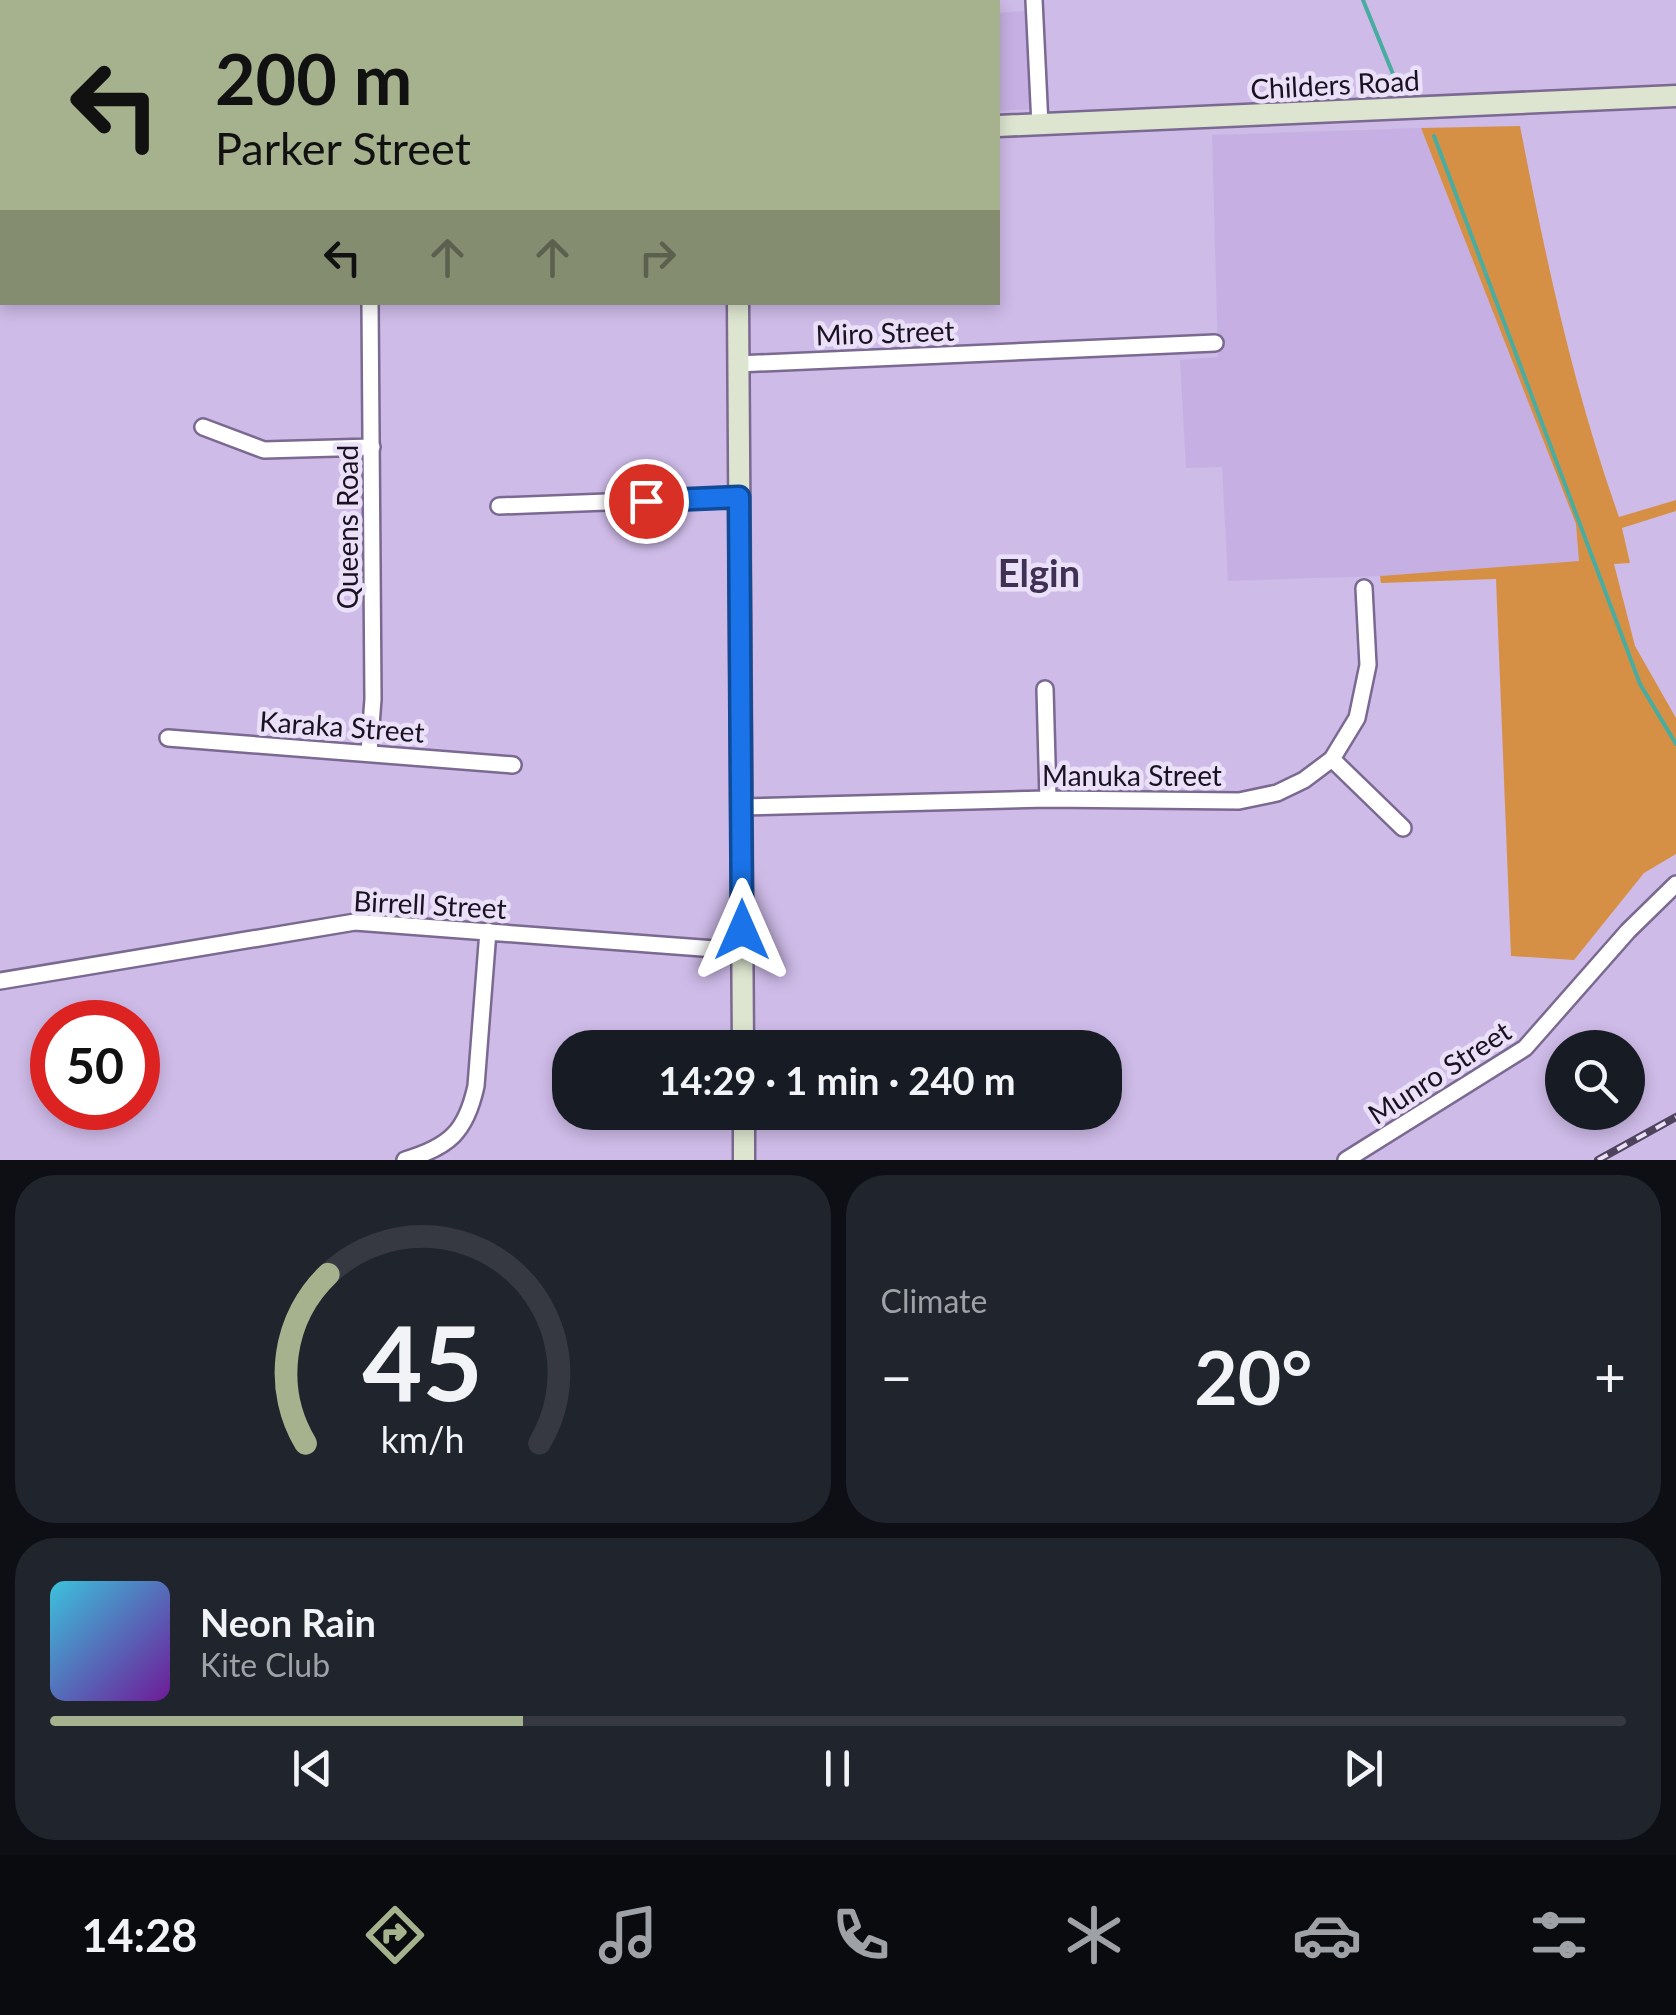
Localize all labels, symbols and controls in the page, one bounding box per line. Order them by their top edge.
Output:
text: 200 m [215,36,412,120]
icon: left [50,40,180,170]
street label: Childers Road [1249,63,1421,105]
text: Parker Street [215,121,471,175]
icon: left [315,230,370,285]
icon: ahead [420,230,475,285]
icon: ahead [525,230,580,285]
icon: right [630,230,685,285]
street label: Miro Street [815,313,955,351]
street label: Queens Road [330,445,364,609]
pin [604,459,689,544]
icon: arrive [619,474,674,529]
district label: Elgin [998,549,1080,595]
street label: Karaka Street [258,703,426,749]
street label: Manuka Street [1042,758,1222,792]
position arrow [690,878,794,982]
street label: Birrell Street [353,883,507,925]
speed limit sign: 50 [30,1000,160,1130]
street label: Munro Street [1361,1013,1517,1131]
map controls [1545,1030,1645,1130]
button: search [1545,1030,1645,1130]
text: 14:29 · 1 min · 240 m [658,1057,1016,1103]
text: Climate [881,1281,987,1320]
text: 45 [362,1298,483,1423]
text: 20° [1194,1331,1312,1421]
text: − [881,1343,912,1409]
text: + [1594,1343,1626,1409]
text: km/h [381,1418,465,1461]
text: Neon Rain [200,1599,376,1645]
text: Kite Club [200,1645,330,1684]
icon: previous [285,1741,340,1796]
icon: pause [810,1741,865,1796]
icon: next [1336,1741,1391,1796]
icon: directions [360,1900,430,1970]
icon: music [593,1900,663,1970]
icon: phone [826,1900,896,1970]
icon: climate [1059,1900,1129,1970]
icon: car [1292,1900,1362,1970]
icon: filters [1524,1900,1594,1970]
text: 14:28 [81,1908,197,1962]

